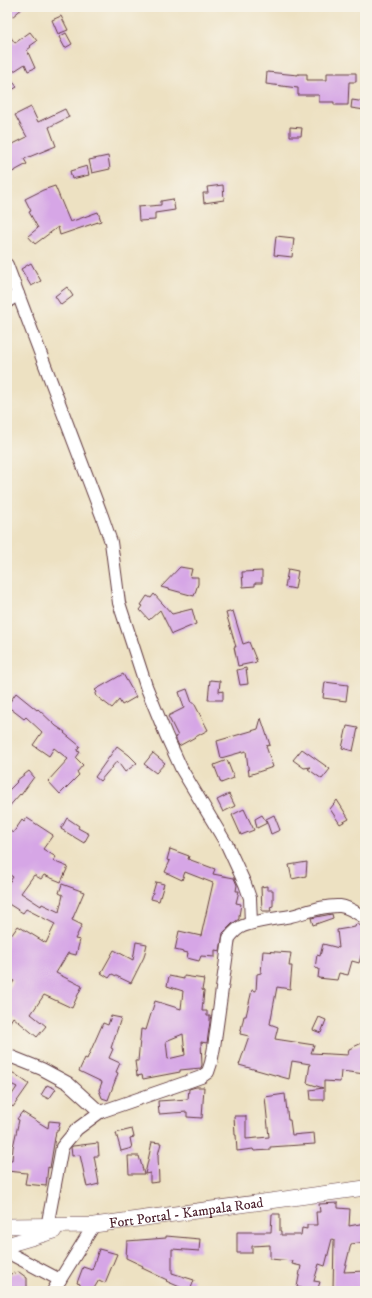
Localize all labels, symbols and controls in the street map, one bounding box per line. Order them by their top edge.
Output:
street label: Fort Portal - Kampala Road [108,1194,264,1233]

